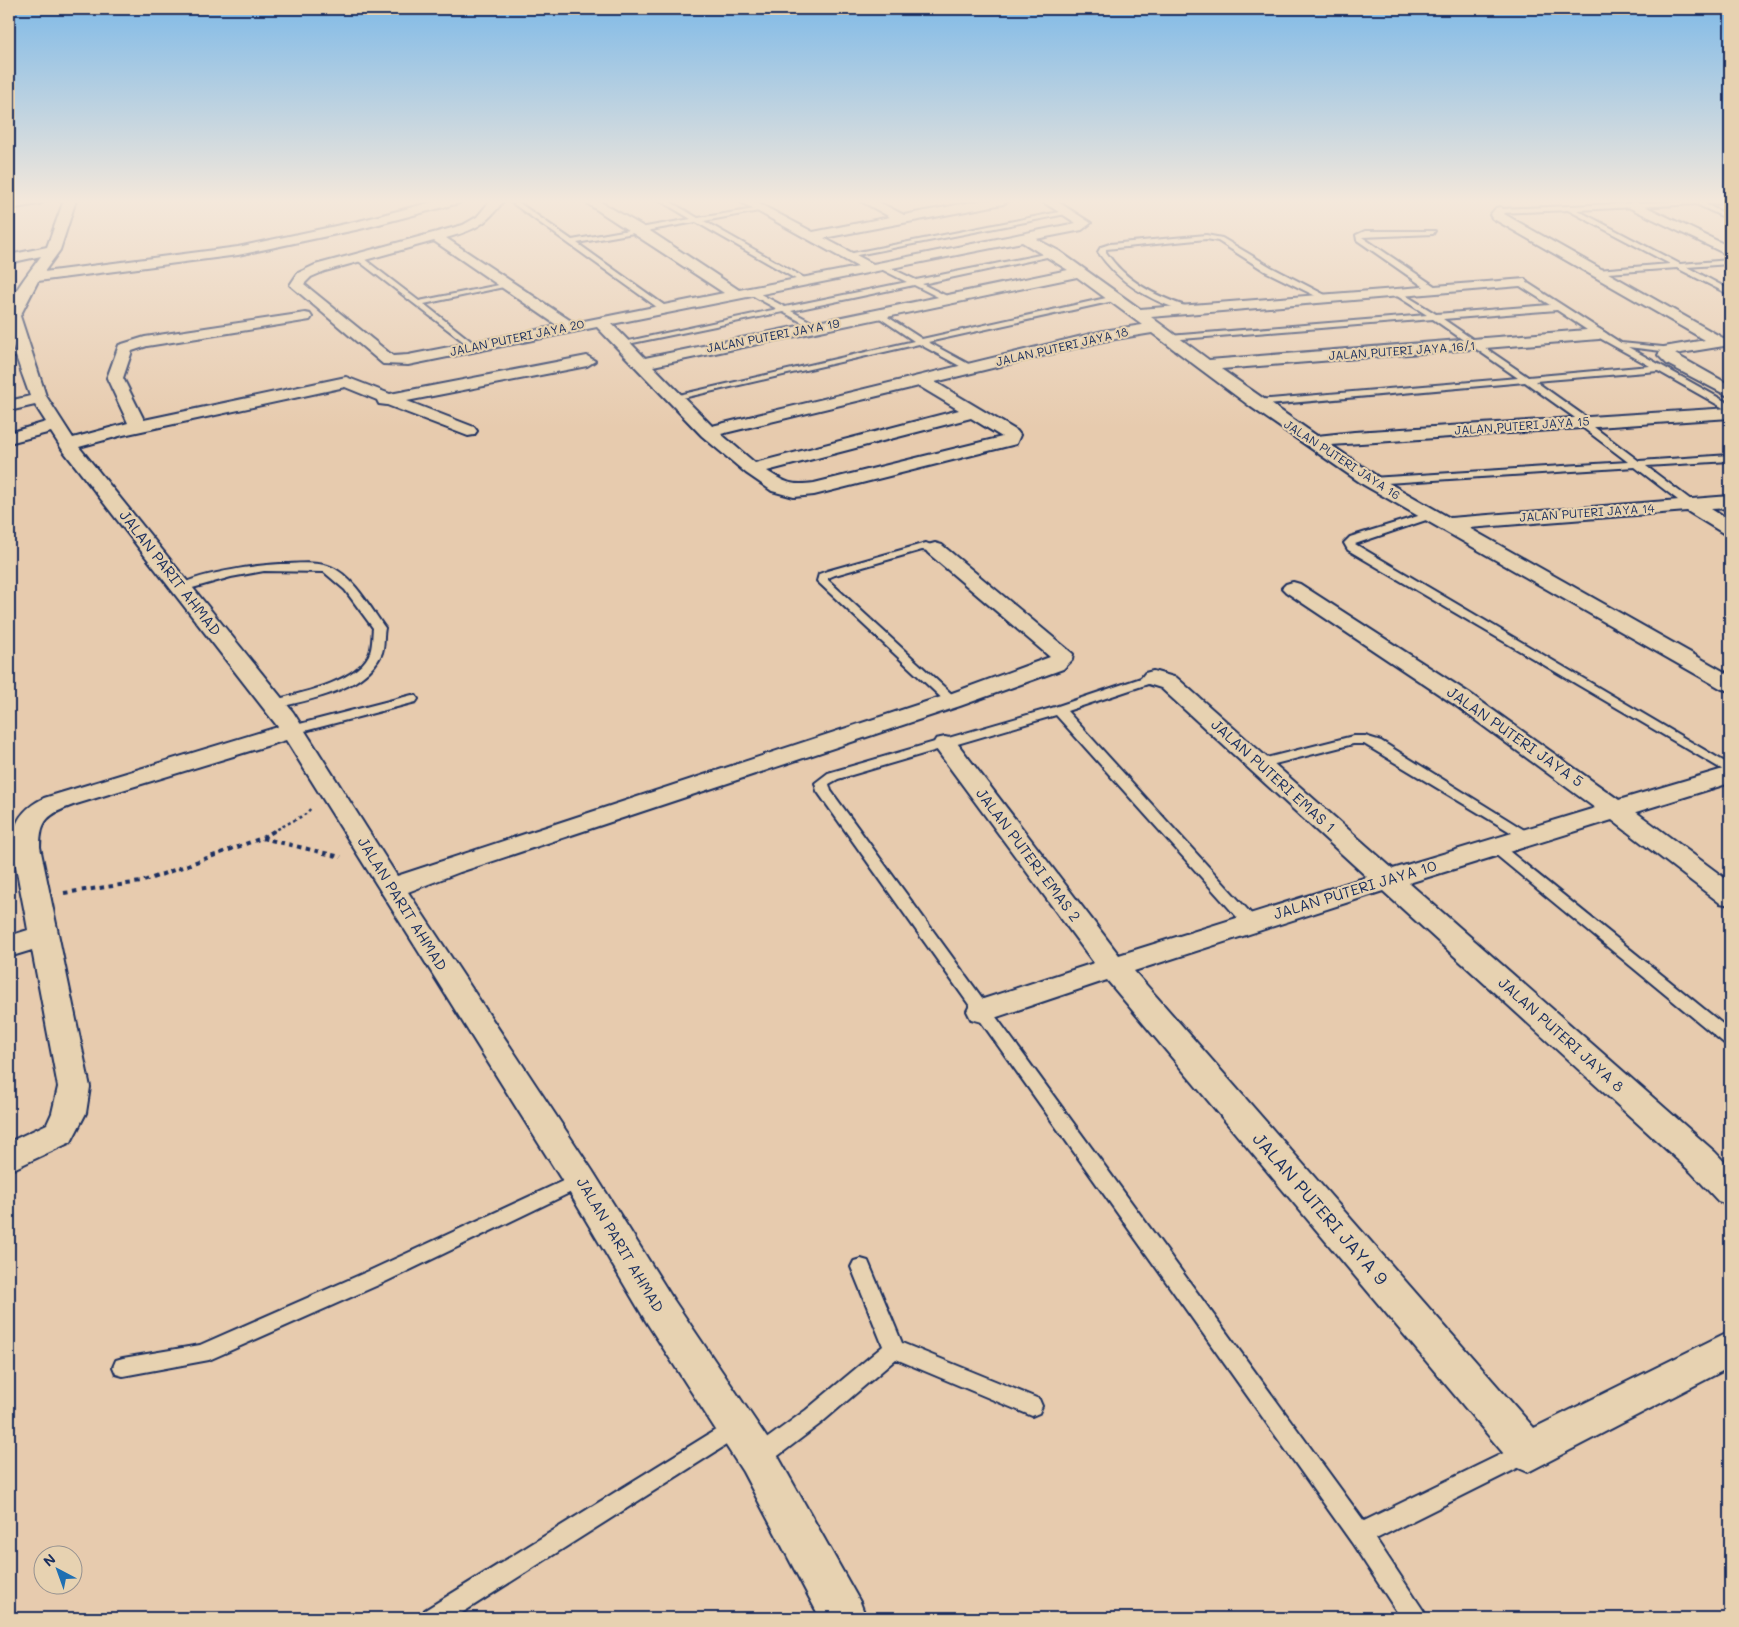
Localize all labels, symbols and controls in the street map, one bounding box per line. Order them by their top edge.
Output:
street label: JALAN PUTERI JAYA 19 [705,314,841,356]
street label: JALAN PUTERI JAYA 20 [448,315,586,359]
street label: JALAN PUTERI JAYA 18 [994,323,1130,369]
street label: JALAN PUTERI JAYA 16/1 [1328,337,1476,363]
street label: JALAN PUTERI JAYA 15 [1454,412,1590,438]
street label: JALAN PUTERI JAYA 16 [1281,416,1404,503]
street label: JALAN PUTERI JAYA 14 [1519,499,1655,525]
street label: JALAN PARIT AHMAD [115,505,226,639]
street label: JALAN PUTERI JAYA 5 [1443,681,1588,791]
street label: JALAN PUTERI EMAS 1 [1207,714,1340,836]
street label: JALAN PUTERI EMAS 2 [972,784,1086,925]
street label: JALAN PARIT AHMAD [354,833,452,974]
street label: JALAN PUTERI JAYA 10 [1271,855,1439,923]
street label: JALAN PUTERI JAYA 8 [1495,972,1629,1096]
street label: JALAN PUTERI JAYA 9 [1248,1127,1394,1290]
street label: JALAN PARIT AHMAD [573,1173,669,1316]
north arrow [32,1544,82,1594]
text: N [39,1549,59,1570]

